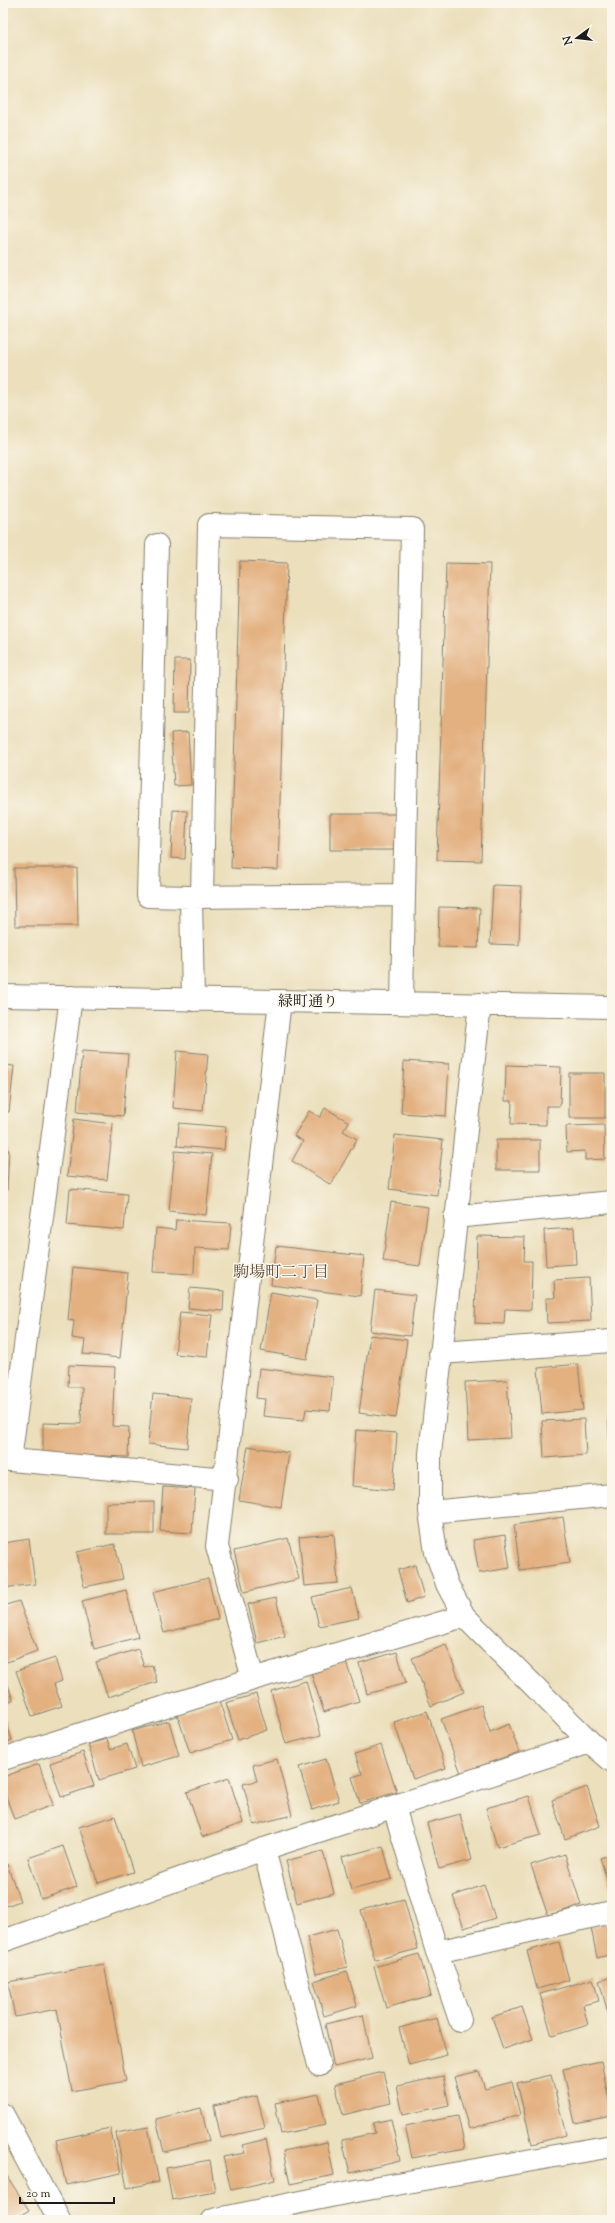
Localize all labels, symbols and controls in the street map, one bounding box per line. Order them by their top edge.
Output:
north arrow [557,18,597,58]
text: N [559,34,577,48]
street label: 緑町通り [278,992,338,1013]
district label: 駒場町二丁目 [233,1262,329,1285]
scale bar [20,2179,114,2205]
text: 20 m [26,2185,51,2203]

